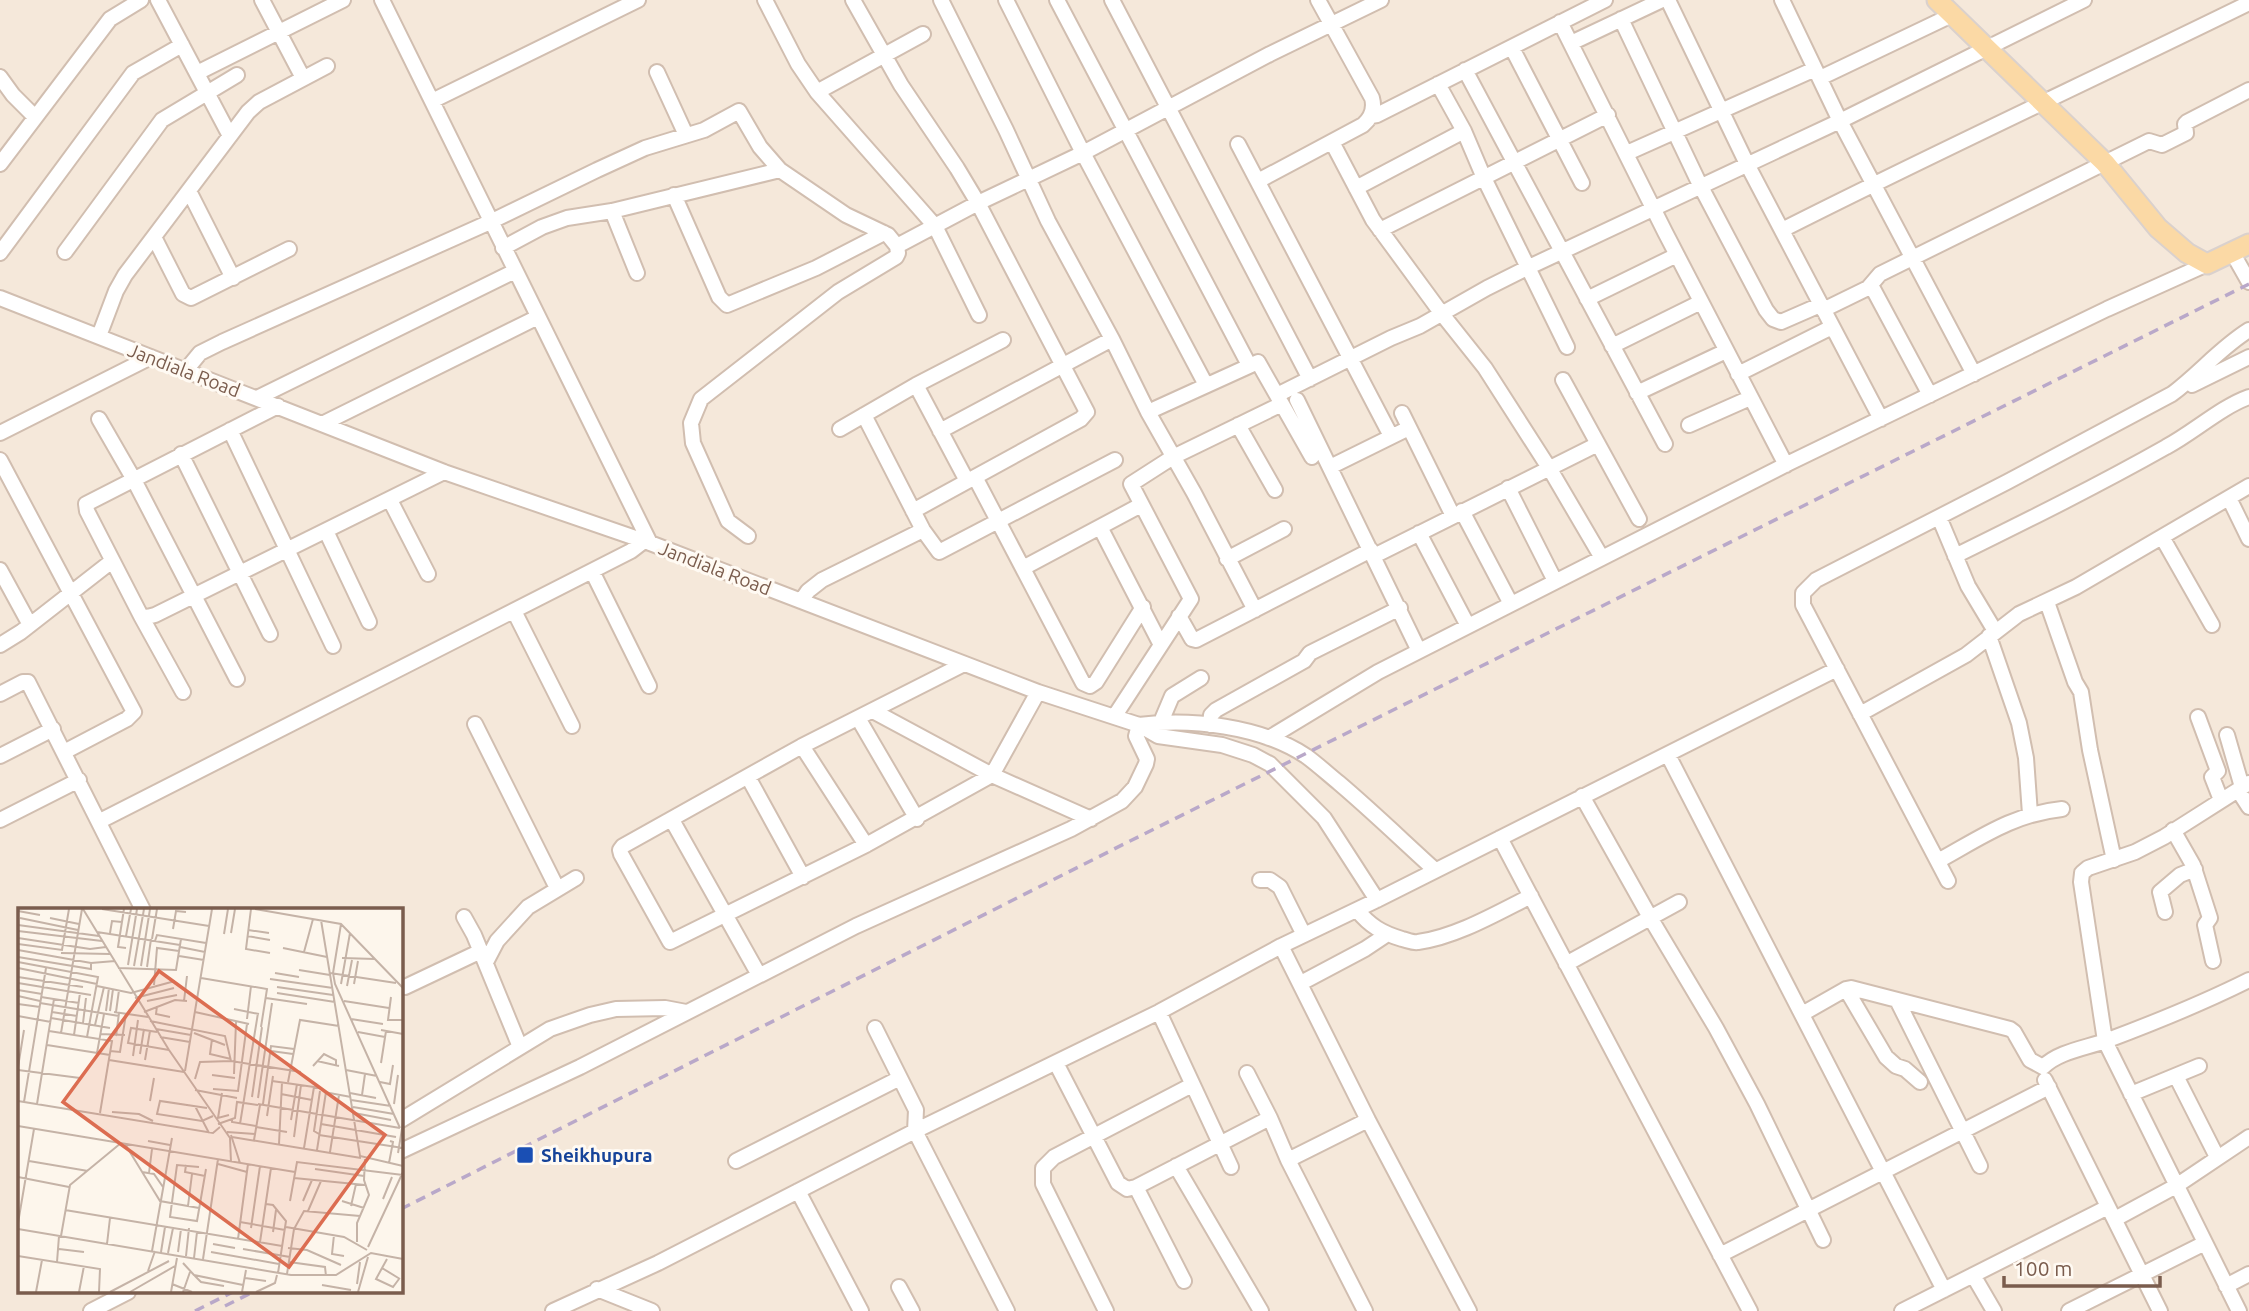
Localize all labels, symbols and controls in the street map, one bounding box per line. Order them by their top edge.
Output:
street label: Jandiala Road [125,339,243,401]
street label: Jandiala Road [656,537,774,599]
inset map [18,908,402,1294]
place label: Sheikhupura [541,1144,653,1166]
marker: Sheikhupura [515,1145,535,1165]
scale bar [2004,1244,2160,1288]
text: 100 m [2014,1256,2072,1280]

